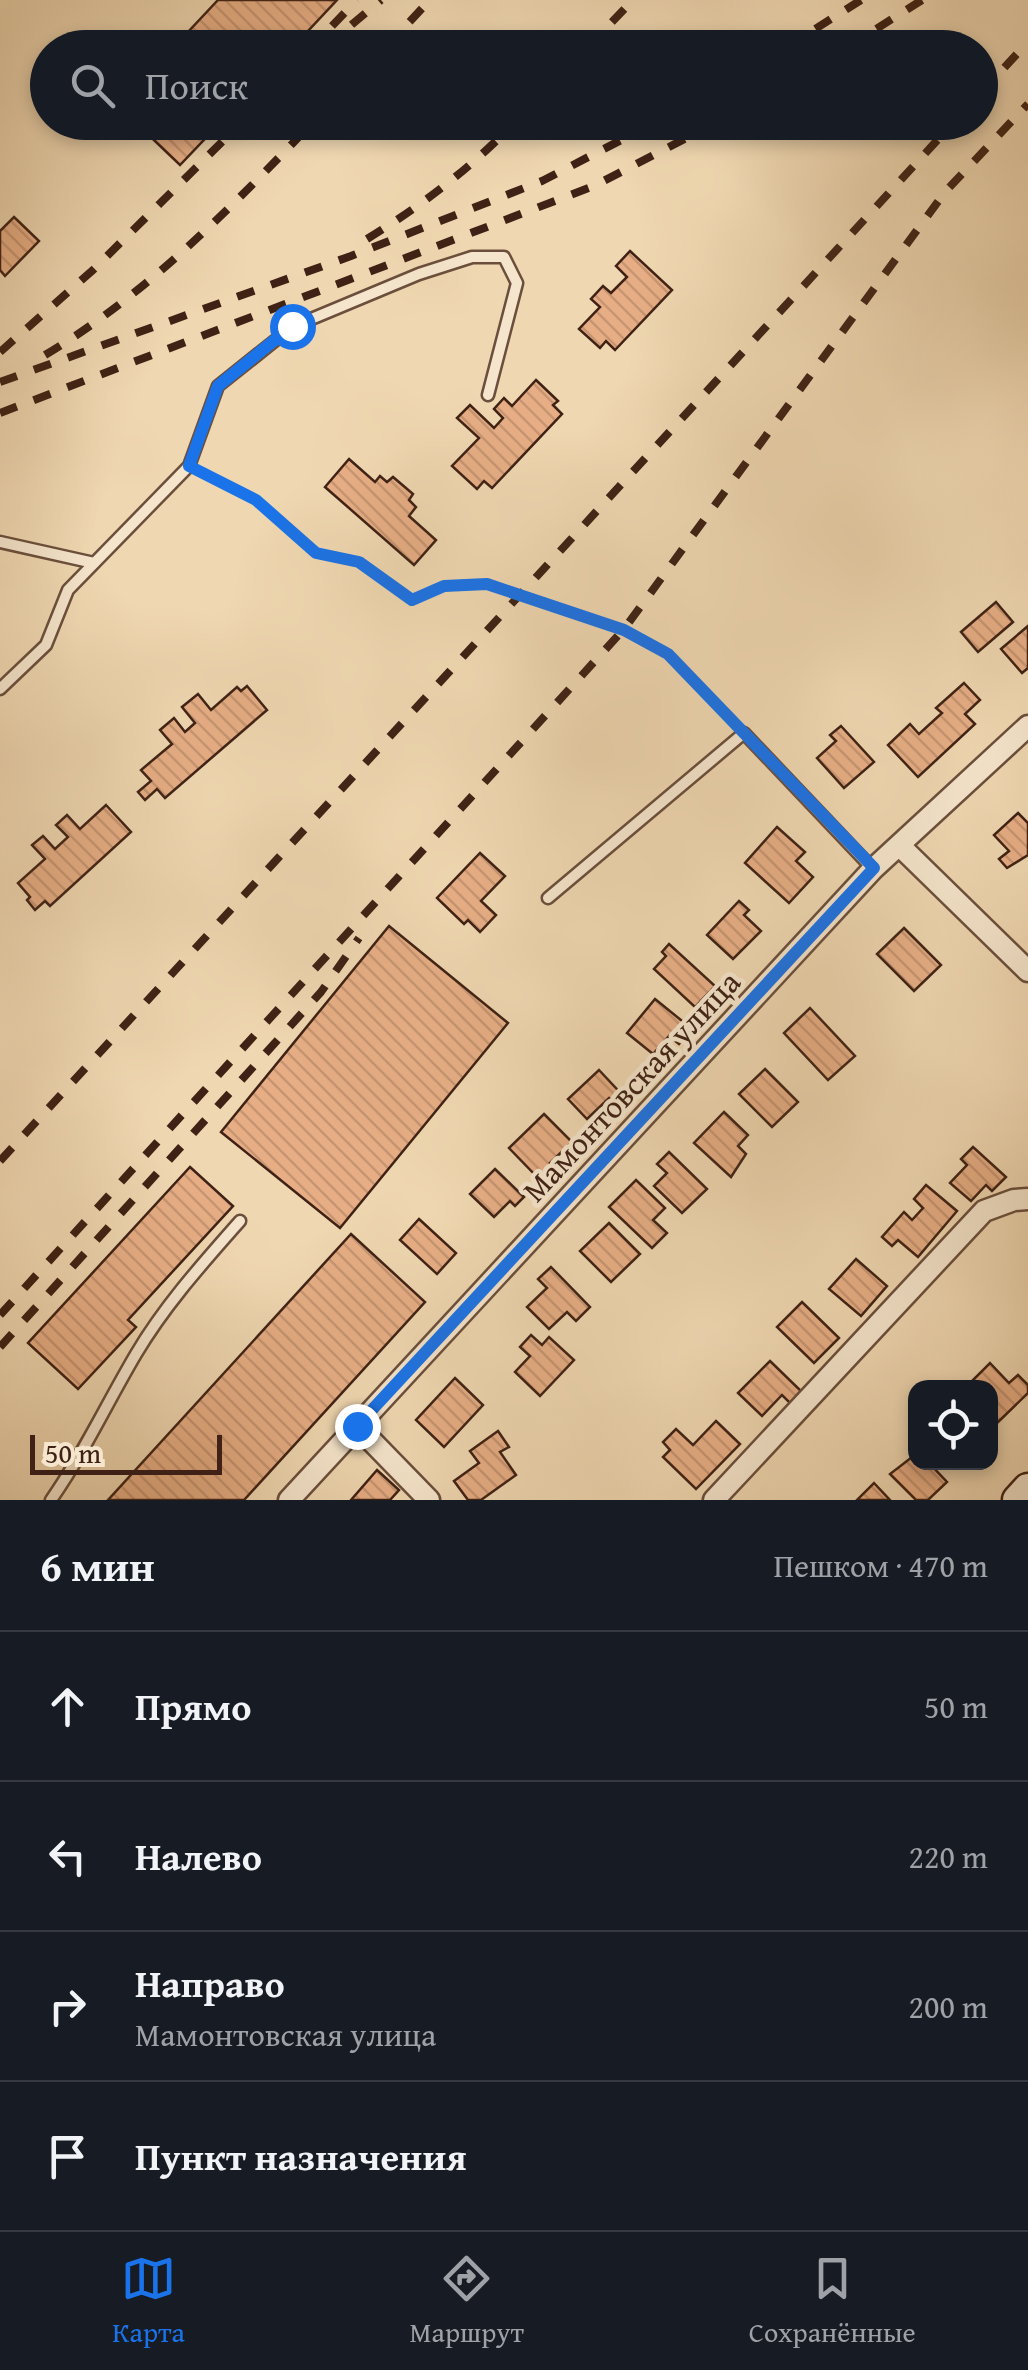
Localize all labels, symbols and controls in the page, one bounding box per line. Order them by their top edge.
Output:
search box [30,30,998,140]
text: Поиск [145,57,248,113]
icon: search [65,58,120,113]
route start [270,304,316,350]
street label: Мамонтовская улица [511,959,751,1212]
map controls [908,1380,998,1470]
button: locate [908,1380,998,1470]
route end [335,1404,381,1450]
scale bar [30,1430,222,1474]
text: 50 m [45,1432,101,1473]
text: 6 мин [40,1535,155,1596]
text: Пешком · 470 m [773,1542,988,1589]
text: Прямо [135,1678,251,1734]
icon: ahead [40,1679,95,1734]
text: 50 m [924,1683,988,1730]
text: Налево [135,1828,262,1884]
icon: left [40,1829,95,1884]
text: 220 m [909,1833,988,1880]
text: Направо [135,1955,285,2011]
icon: right [40,1979,95,2034]
text: 200 m [909,1983,988,2030]
text: Мамонтовская улица [135,2011,436,2058]
text: Пункт назначения [135,2128,467,2184]
icon: arrive [40,2129,95,2184]
tab: Карта [112,2251,185,2352]
tab: Маршрут [410,2251,524,2352]
tab: Сохранённые [749,2251,916,2352]

